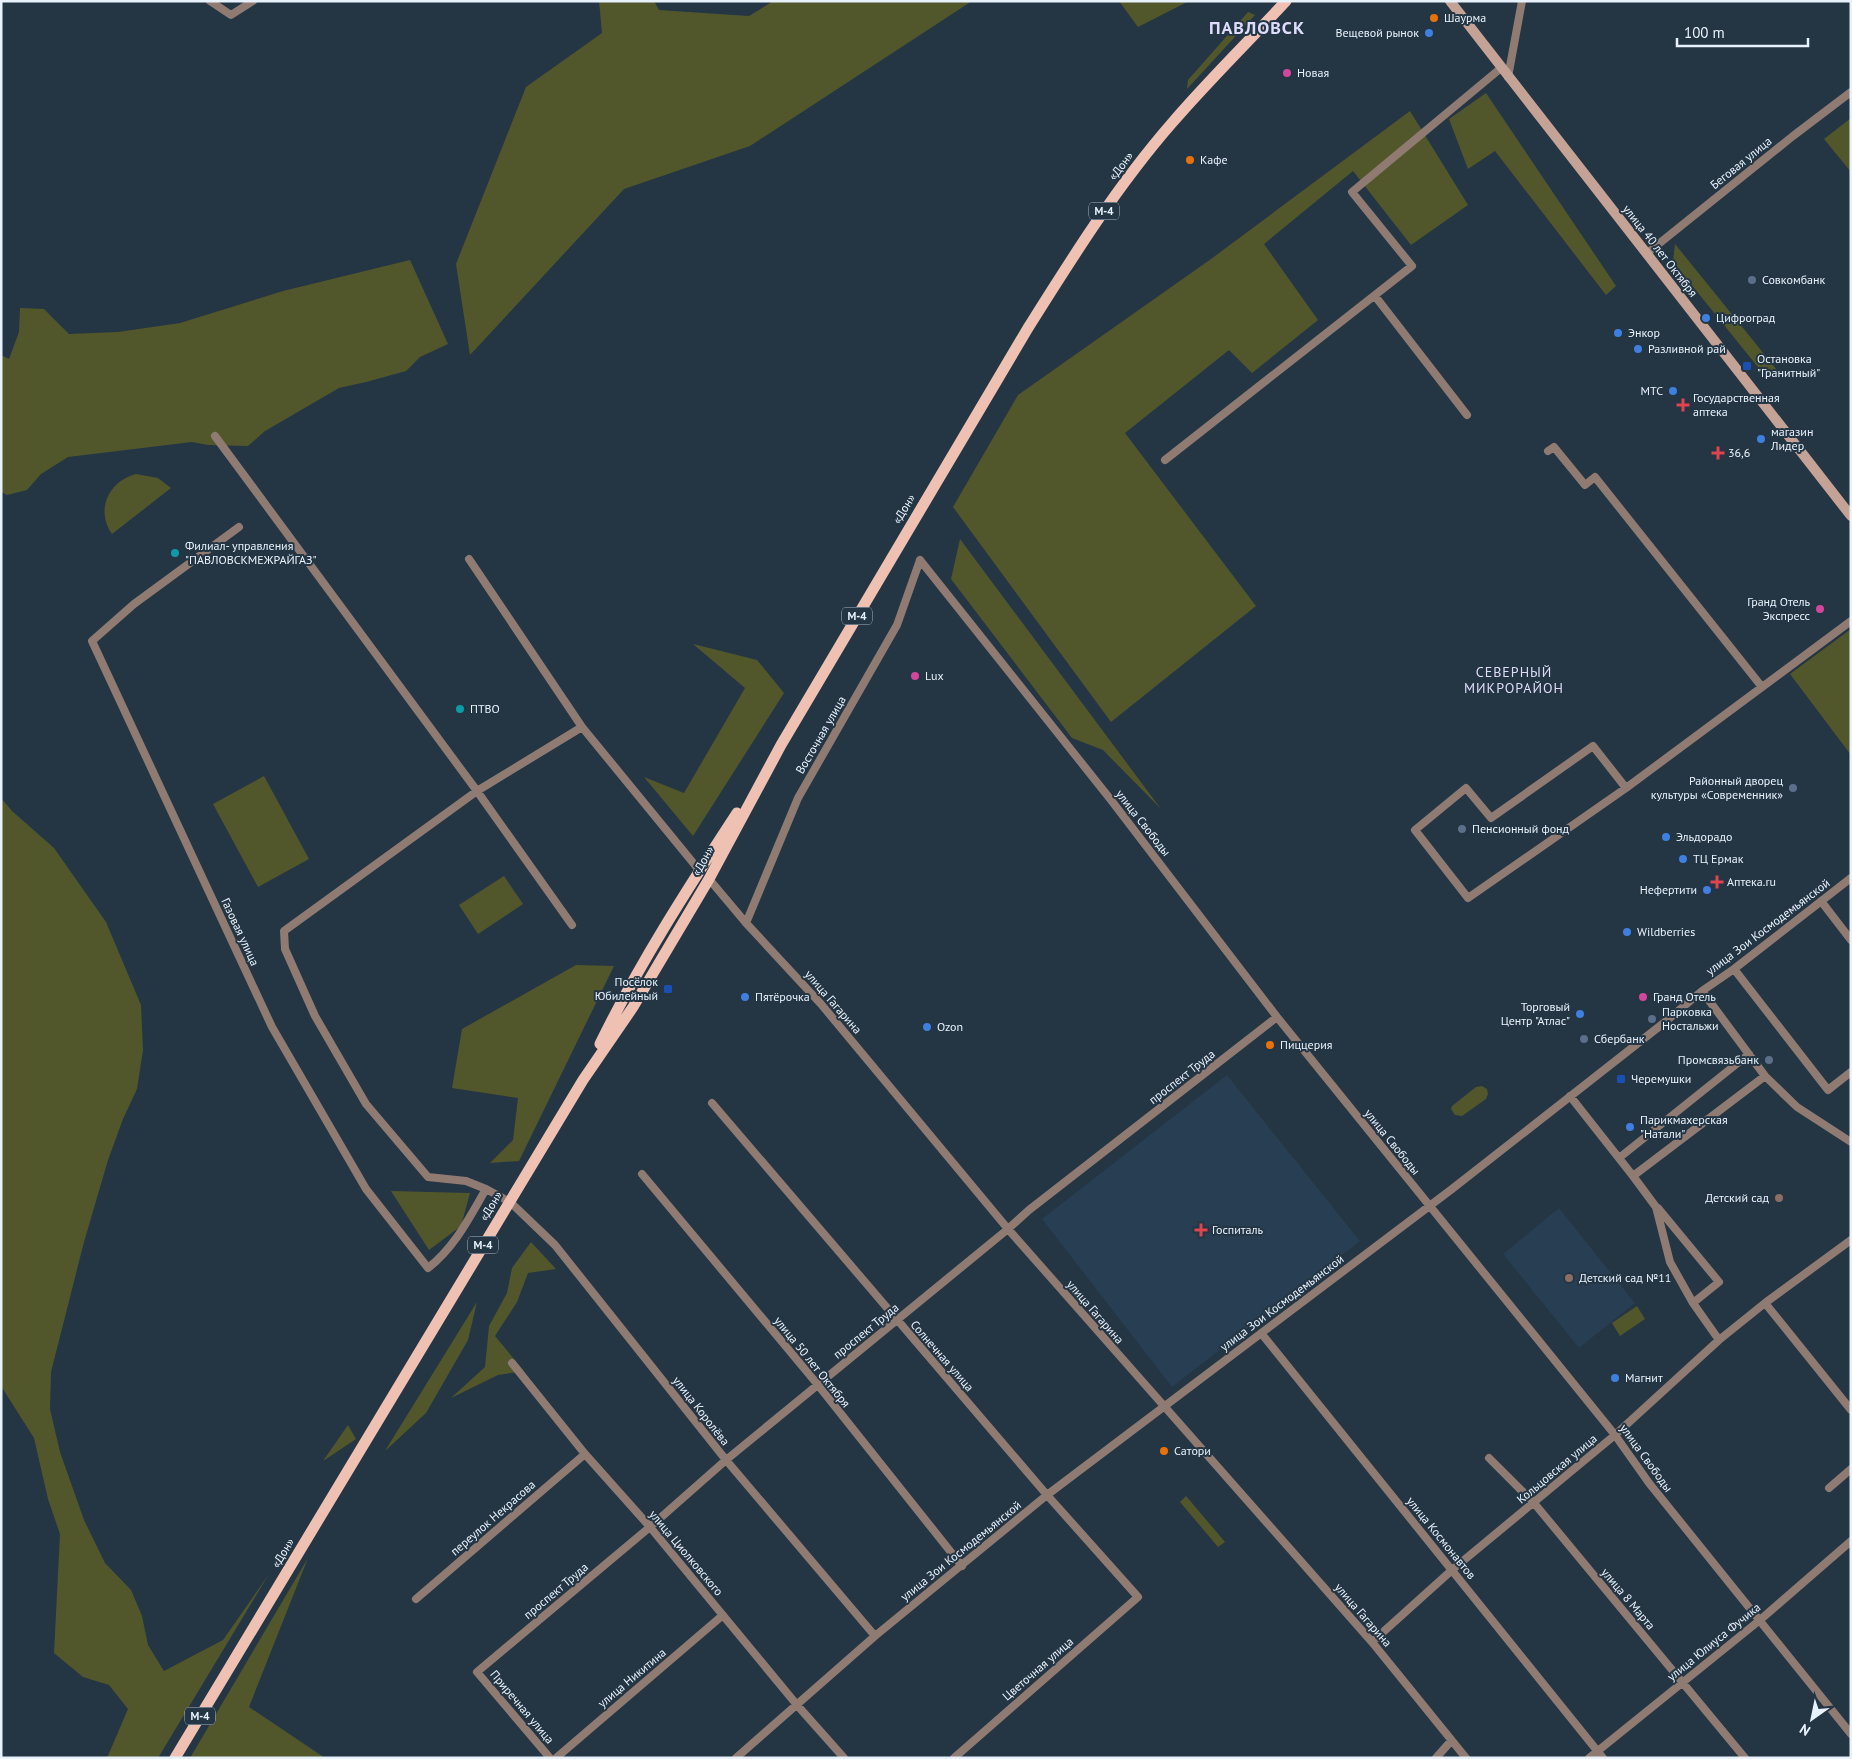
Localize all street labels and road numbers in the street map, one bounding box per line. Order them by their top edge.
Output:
street label: Беговая улица [1707,133,1774,192]
street label: «Дон» [1105,148,1136,183]
road number: М-4 [1089,202,1119,220]
street label: улица 40 лет Октября [1620,202,1701,300]
street label: «Дон» [889,491,918,526]
road number: М-4 [842,608,872,624]
street label: Восточная улица [792,693,849,776]
street label: улица Свободы [1113,786,1174,859]
street label: «Дон» [688,843,717,878]
street label: улица Зои Космодемьянской [1703,875,1833,978]
street label: Газовая улица [218,896,263,968]
street label: улица Гагарина [802,967,865,1037]
street label: проспект Труда [1146,1046,1218,1107]
street label: улица Свободы [1361,1106,1423,1178]
street label: «Дон» [476,1188,505,1223]
road number: М-4 [468,1236,498,1254]
street label: улица Зои Космодемьянской [1217,1251,1347,1354]
street label: улица Гагарина [1064,1277,1127,1347]
street label: проспект Труда [830,1300,901,1362]
street label: улица 50 лет Октября [771,1313,854,1410]
street label: Солнечная улица [907,1317,977,1394]
street label: улица Королёва [670,1373,733,1448]
street label: улица Свободы [1617,1421,1676,1495]
street label: Кольцовская улица [1514,1431,1600,1507]
street label: переулок Некрасова [447,1477,538,1559]
street label: улица Космонавтов [1404,1493,1479,1582]
street label: улица Зои Космодемьянской [897,1497,1024,1604]
street label: улица Циолковского [646,1507,727,1599]
street label: «Дон» [268,1535,297,1570]
street label: проспект Труда [520,1559,591,1622]
street label: улица 8 Марта [1598,1565,1659,1633]
street label: улица Гагарина [1332,1580,1395,1650]
street label: улица Юлиуса Фучика [1664,1599,1763,1684]
street label: Цветочная улица [999,1634,1076,1704]
street label: улица Никитина [595,1645,669,1710]
street label: Приречная улица [487,1667,558,1747]
road number: М-4 [185,1708,215,1724]

